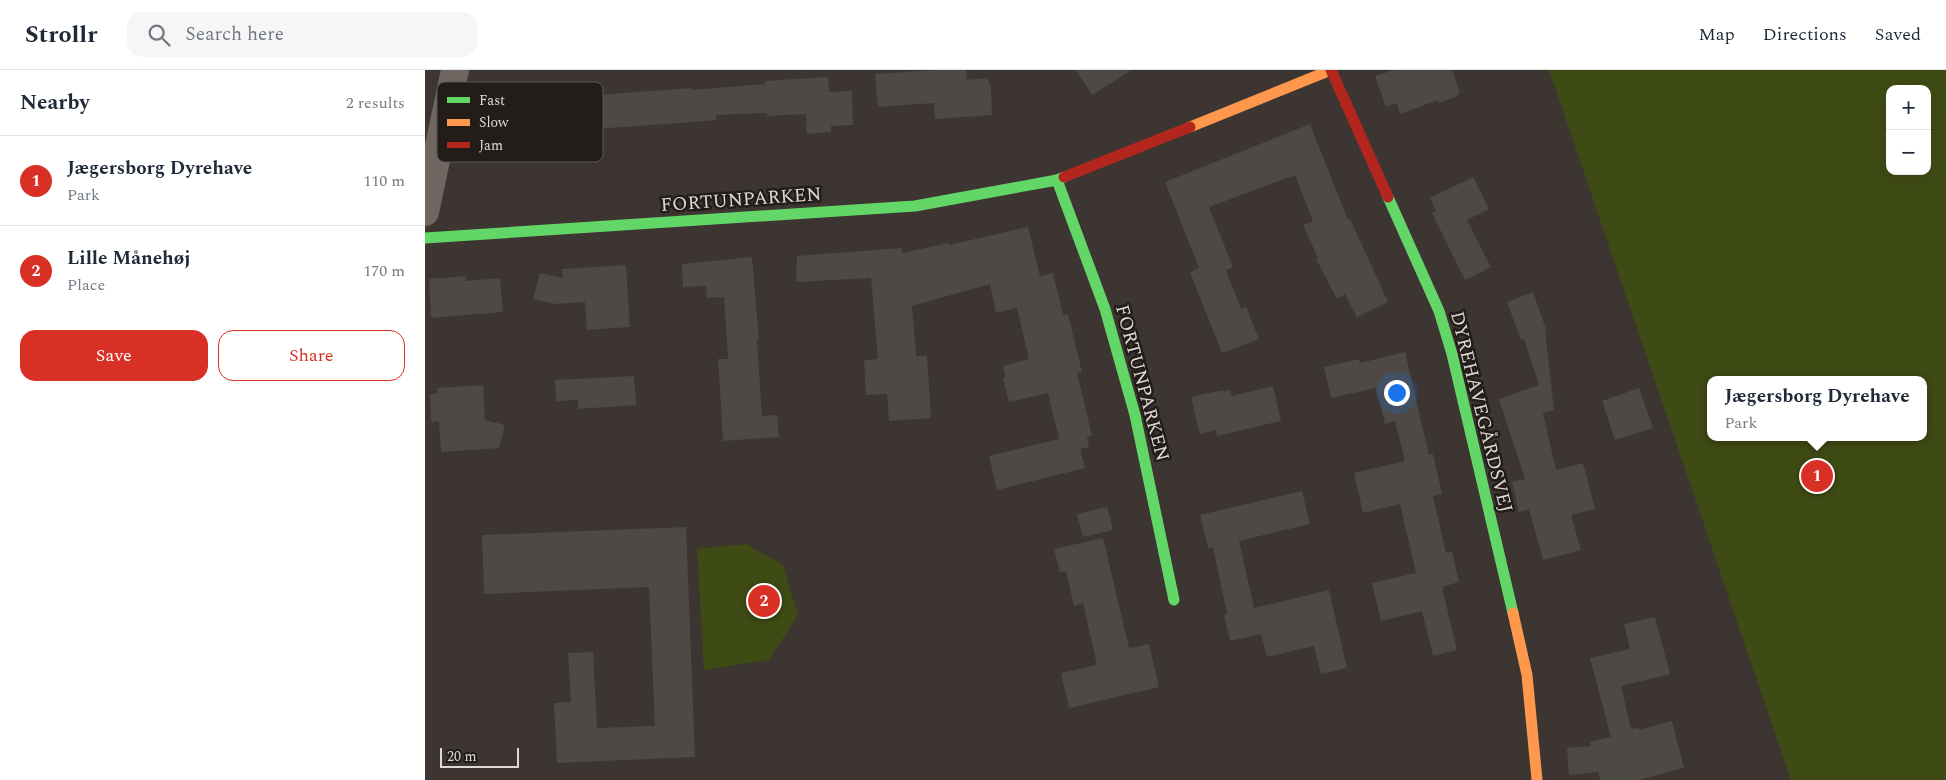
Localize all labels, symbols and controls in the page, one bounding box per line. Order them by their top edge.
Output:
search box [127,12,477,57]
text: Strollr [25,17,97,53]
text: Search here [185,20,284,49]
icon: search [145,21,173,49]
text: Map [1699,21,1735,48]
text: Directions [1763,21,1847,48]
text: Saved [1875,21,1921,48]
legend [437,82,603,162]
map controls [1886,85,1931,175]
button: + [1886,85,1931,130]
text: Nearby [20,87,90,119]
text: Fast [479,90,505,111]
text: 2 results [346,91,405,115]
text: Slow [479,112,509,133]
button: − [1886,130,1931,175]
text: Jam [479,135,503,156]
text: Jægersborg Dyrehave [67,154,252,183]
text: 1 [32,169,40,193]
text: 110 m [363,169,405,193]
street label: FORTUNPARKEN [660,180,822,220]
text: Park [67,183,100,207]
text: Lille Månehøj [67,244,190,273]
text: 2 [32,259,40,283]
text: 170 m [363,259,405,283]
text: Place [67,273,105,297]
street label: FORTUNPARKEN [1107,301,1177,465]
street label: DYREHAVEGÅRDSVEJ [1442,308,1520,516]
button: Save [20,330,208,381]
button: Share [218,330,405,381]
popup [1707,376,1927,441]
your location [1384,380,1410,406]
text: Jægersborg Dyrehave [1724,382,1910,411]
text: Park [1724,411,1757,435]
pin: 1 [1801,457,1833,495]
pin: 2 [748,582,780,620]
scale bar [440,745,519,768]
text: 20 m [447,746,477,767]

